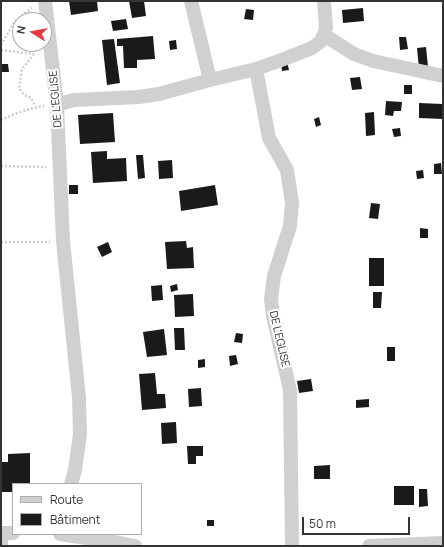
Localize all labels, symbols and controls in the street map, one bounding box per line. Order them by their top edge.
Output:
north arrow [12,12,52,52]
text: N [13,24,29,35]
street label: DE L'EGLISE [47,70,65,128]
street label: DE L'EGLISE [266,310,292,368]
legend [12,483,142,535]
text: Route [50,491,83,508]
scale bar [304,509,412,535]
text: Bâtiment [50,511,101,528]
text: 50 m [309,515,336,532]

